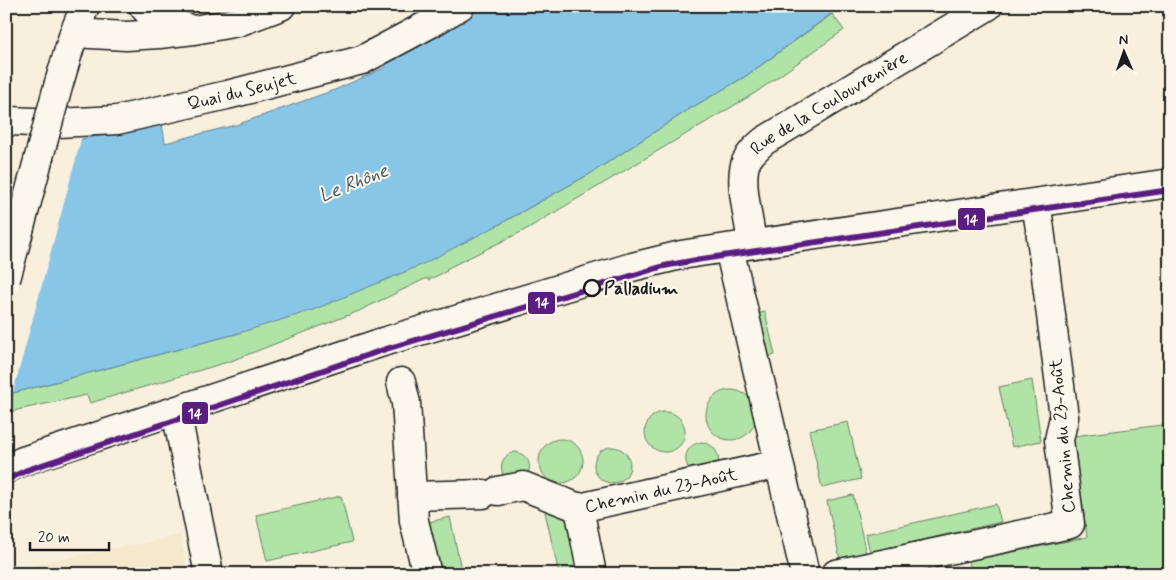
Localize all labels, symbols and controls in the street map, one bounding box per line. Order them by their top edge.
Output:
north arrow [1098,28,1148,78]
text: N [1119,31,1129,49]
street label: Rue de la Coulouvrenière [745,46,913,161]
street label: Quai du Seujet [185,67,299,117]
water label: Le Rhône [315,158,392,209]
line badge: 14 [957,207,986,231]
text: 14 [964,211,979,229]
place label: Palladium [604,277,678,301]
marker: Palladium [583,279,601,297]
line badge: 14 [527,291,556,315]
text: 14 [535,294,550,312]
street label: Chemin du 23-Août [1044,357,1082,514]
line badge: 14 [181,401,209,425]
text: 14 [188,405,203,423]
street label: Chemin du 23-Août [583,462,740,519]
scale bar [30,520,109,552]
text: 20 m [38,528,70,548]

